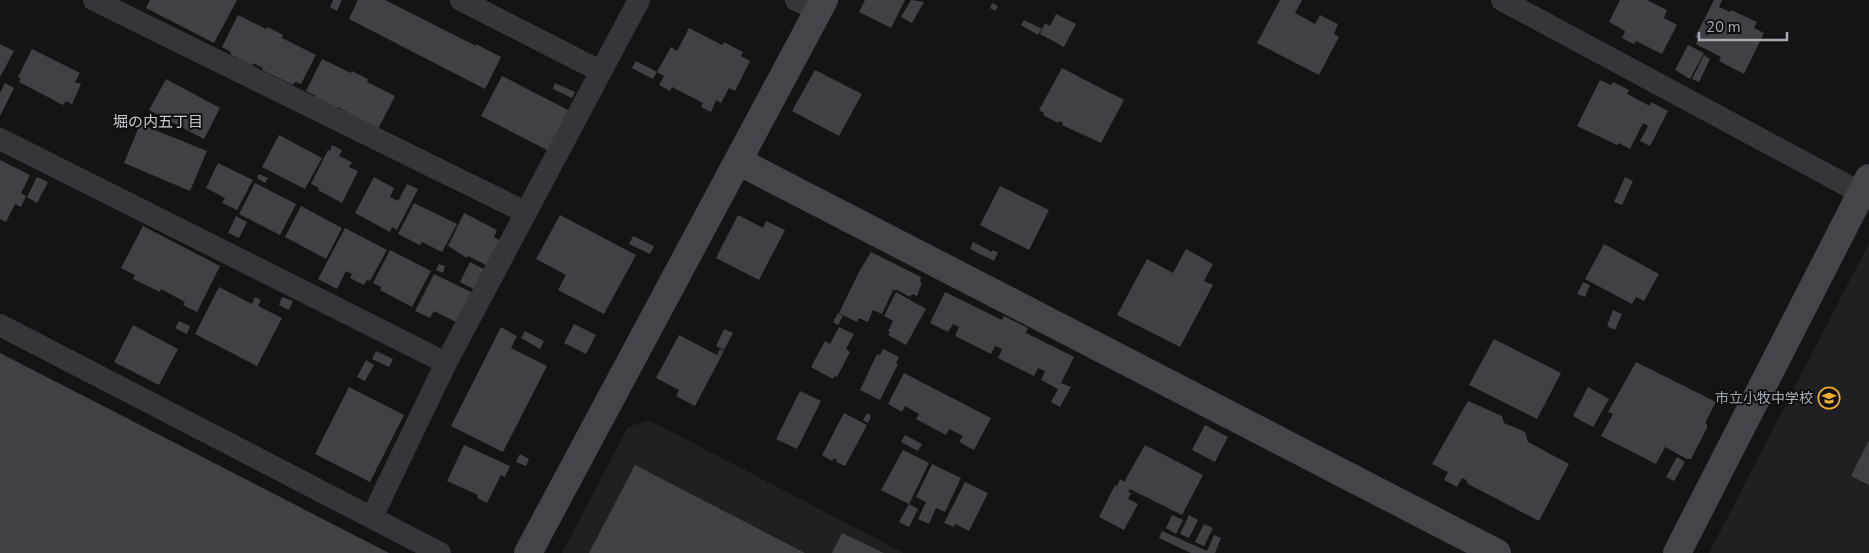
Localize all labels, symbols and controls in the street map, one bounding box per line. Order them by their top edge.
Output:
scale bar [1699,10,1786,42]
text: 20 m [1706,17,1741,37]
district label: 堀の内五丁目 [113,112,203,132]
school or university icon: 市立小牧中学校 [1817,386,1841,410]
place label: 市立小牧中学校 [1715,389,1813,408]

